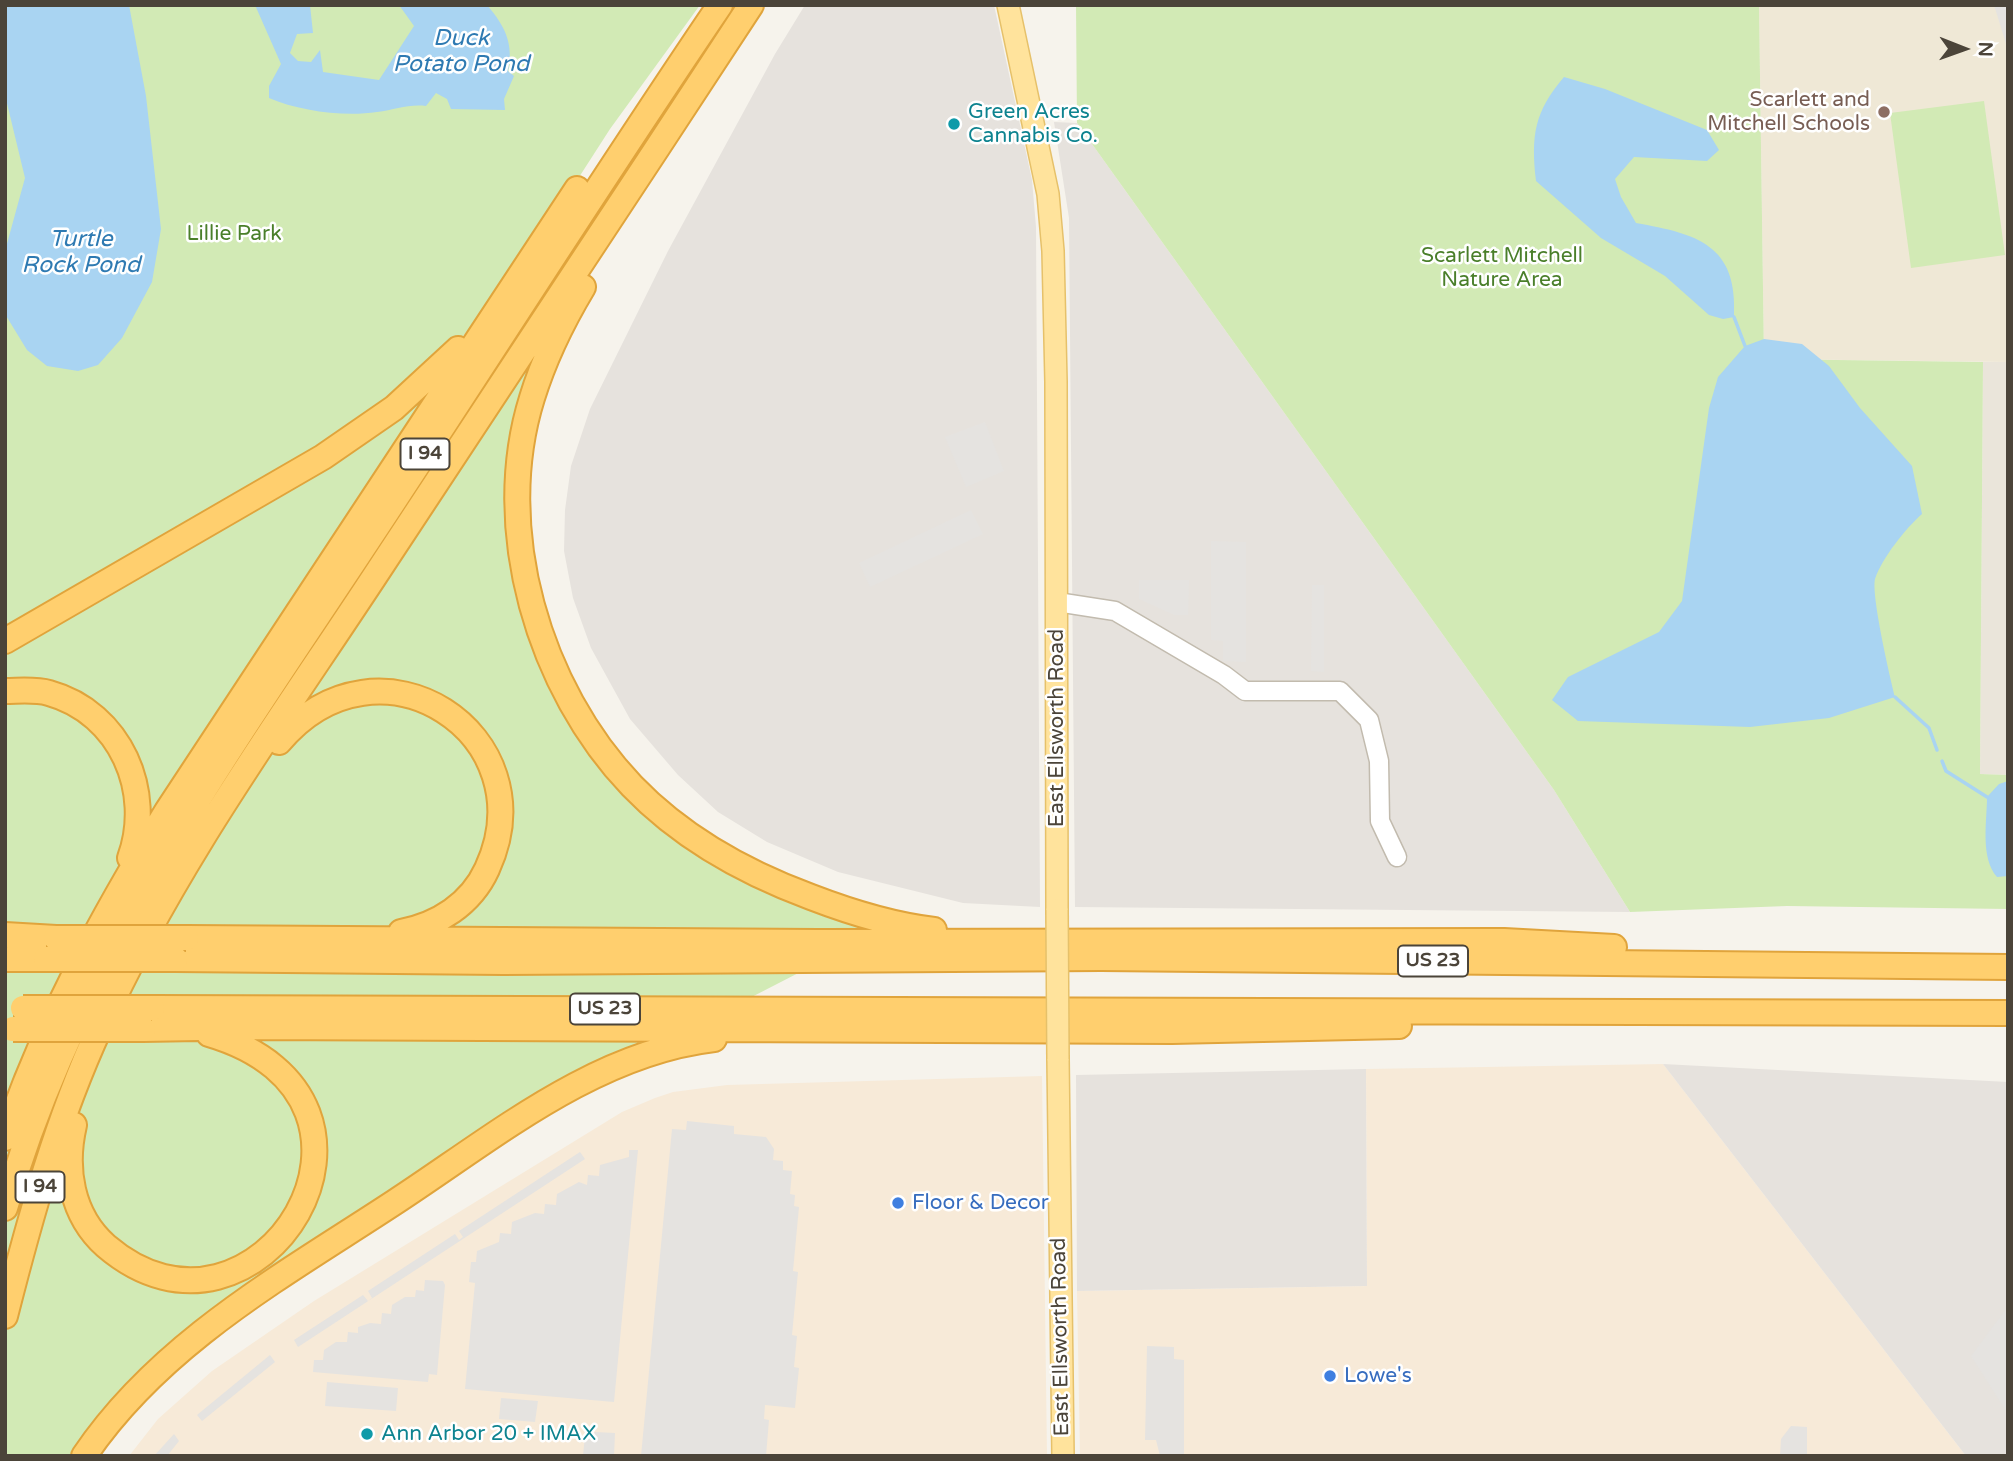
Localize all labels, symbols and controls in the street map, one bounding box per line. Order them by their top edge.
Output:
north arrow [1929,14,1999,84]
water label: Duck Potato Pond [393,25,529,79]
text: N [1974,42,1996,57]
place label: Scarlett and Mitchell Schools [1707,87,1870,137]
place label: Green Acres Cannabis Co. [968,99,1098,149]
marker: Scarlett and Mitchell Schools [1876,104,1892,120]
marker: Green Acres Cannabis Co. [946,116,962,132]
park label: Lillie Park [186,221,282,247]
water label: Turtle Rock Pond [22,226,140,280]
park label: Scarlett Mitchell Nature Area [1421,243,1583,293]
road number: I 94 [400,438,450,470]
street label: East Ellsworth Road [1044,629,1070,827]
road number: US 23 [1398,945,1468,976]
road number: US 23 [570,993,640,1024]
road number: I 94 [16,1172,64,1203]
place label: Floor & Decor [912,1190,1049,1216]
marker: Floor & Decor [890,1195,906,1211]
street label: East Ellsworth Road [1047,1237,1075,1437]
place label: Lowe's [1344,1363,1412,1389]
marker: Lowe's [1322,1368,1338,1384]
place label: Ann Arbor 20 + IMAX [381,1421,596,1447]
marker: Ann Arbor 20 + IMAX [359,1426,375,1442]

